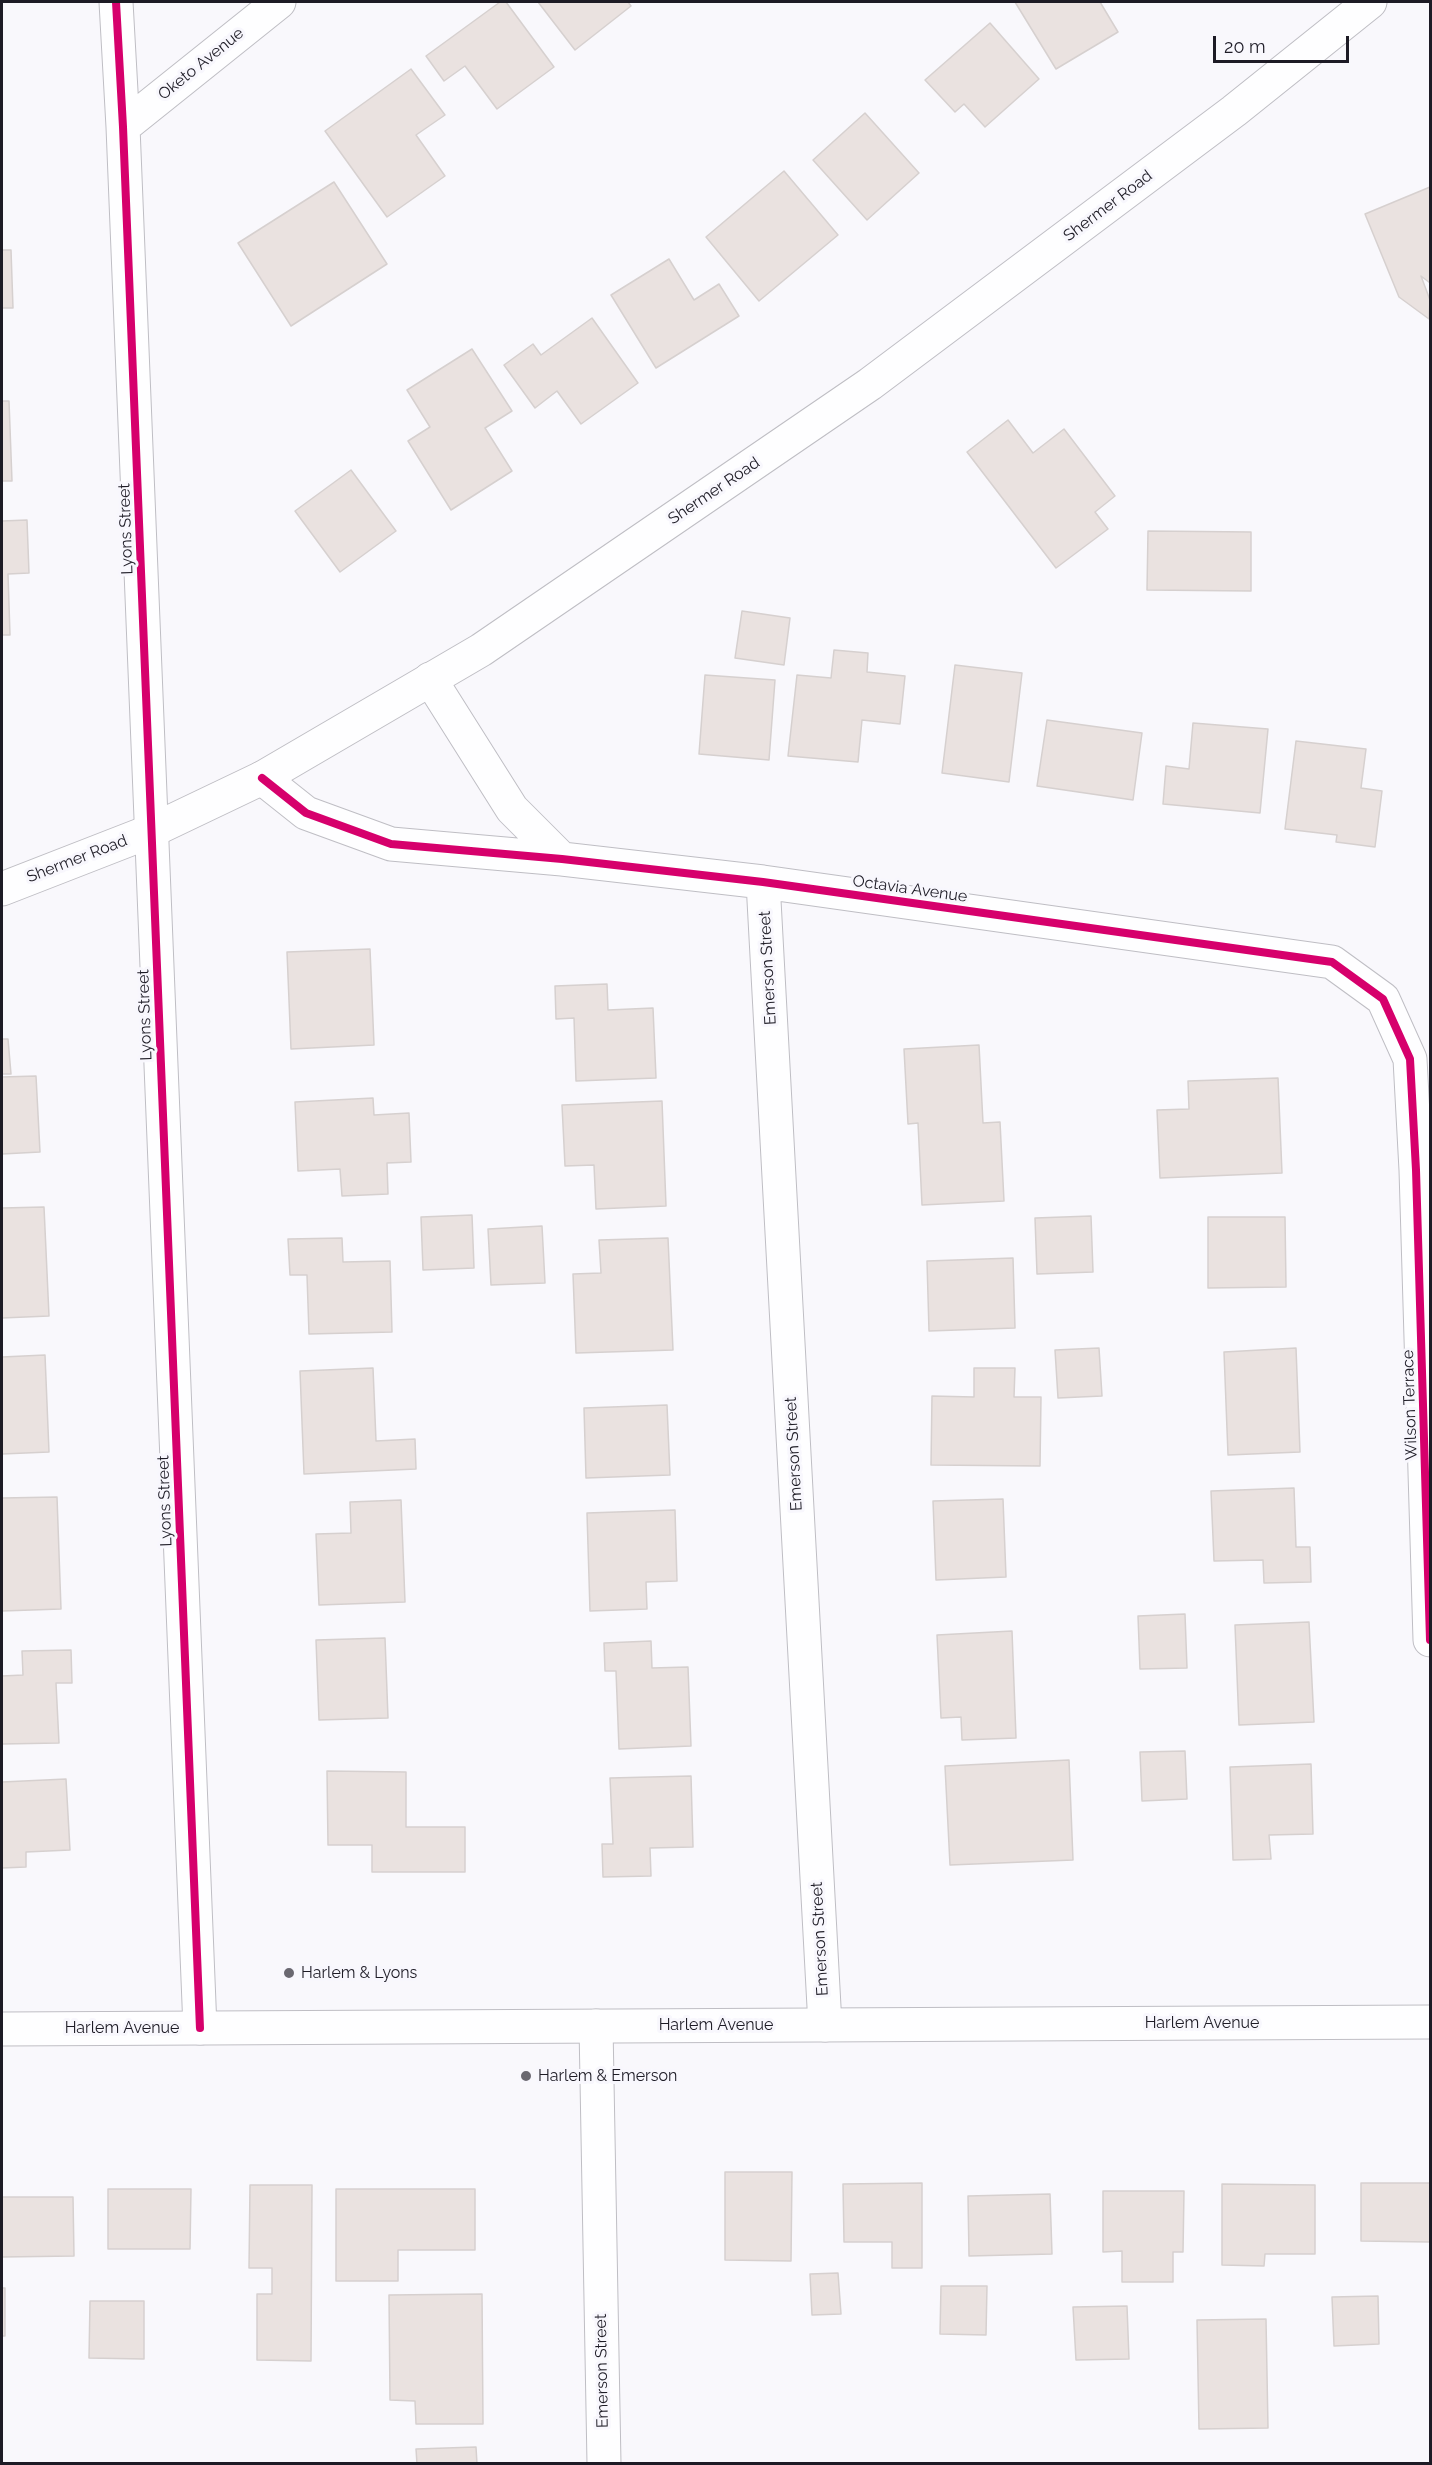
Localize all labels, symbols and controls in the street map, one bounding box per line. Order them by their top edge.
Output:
street label: Oketo Avenue [154,24,248,104]
scale bar [1216,24,1352,62]
text: 20 m [1224,36,1266,57]
street label: Shermer Road [1060,166,1156,246]
street label: Shermer Road [665,453,763,529]
street label: Lyons Street [115,483,137,575]
street label: Shermer Road [24,831,130,887]
street label: Octavia Avenue [851,871,969,907]
street label: Emerson Street [755,910,781,1026]
street label: Lyons Street [134,969,156,1061]
street label: Wilson Terrace [1398,1349,1422,1461]
street label: Emerson Street [781,1396,807,1512]
street label: Lyons Street [154,1455,176,1547]
street label: Emerson Street [807,1881,833,1997]
place label: Harlem & Lyons [301,1963,417,1983]
marker: Harlem & Lyons [282,1966,296,1980]
street label: Harlem Avenue [1145,2013,1259,2033]
street label: Harlem Avenue [659,2015,773,2035]
street label: Harlem Avenue [65,2018,179,2038]
place label: Harlem & Emerson [538,2066,677,2086]
marker: Harlem & Emerson [519,2069,533,2083]
street label: Emerson Street [591,2314,613,2428]

